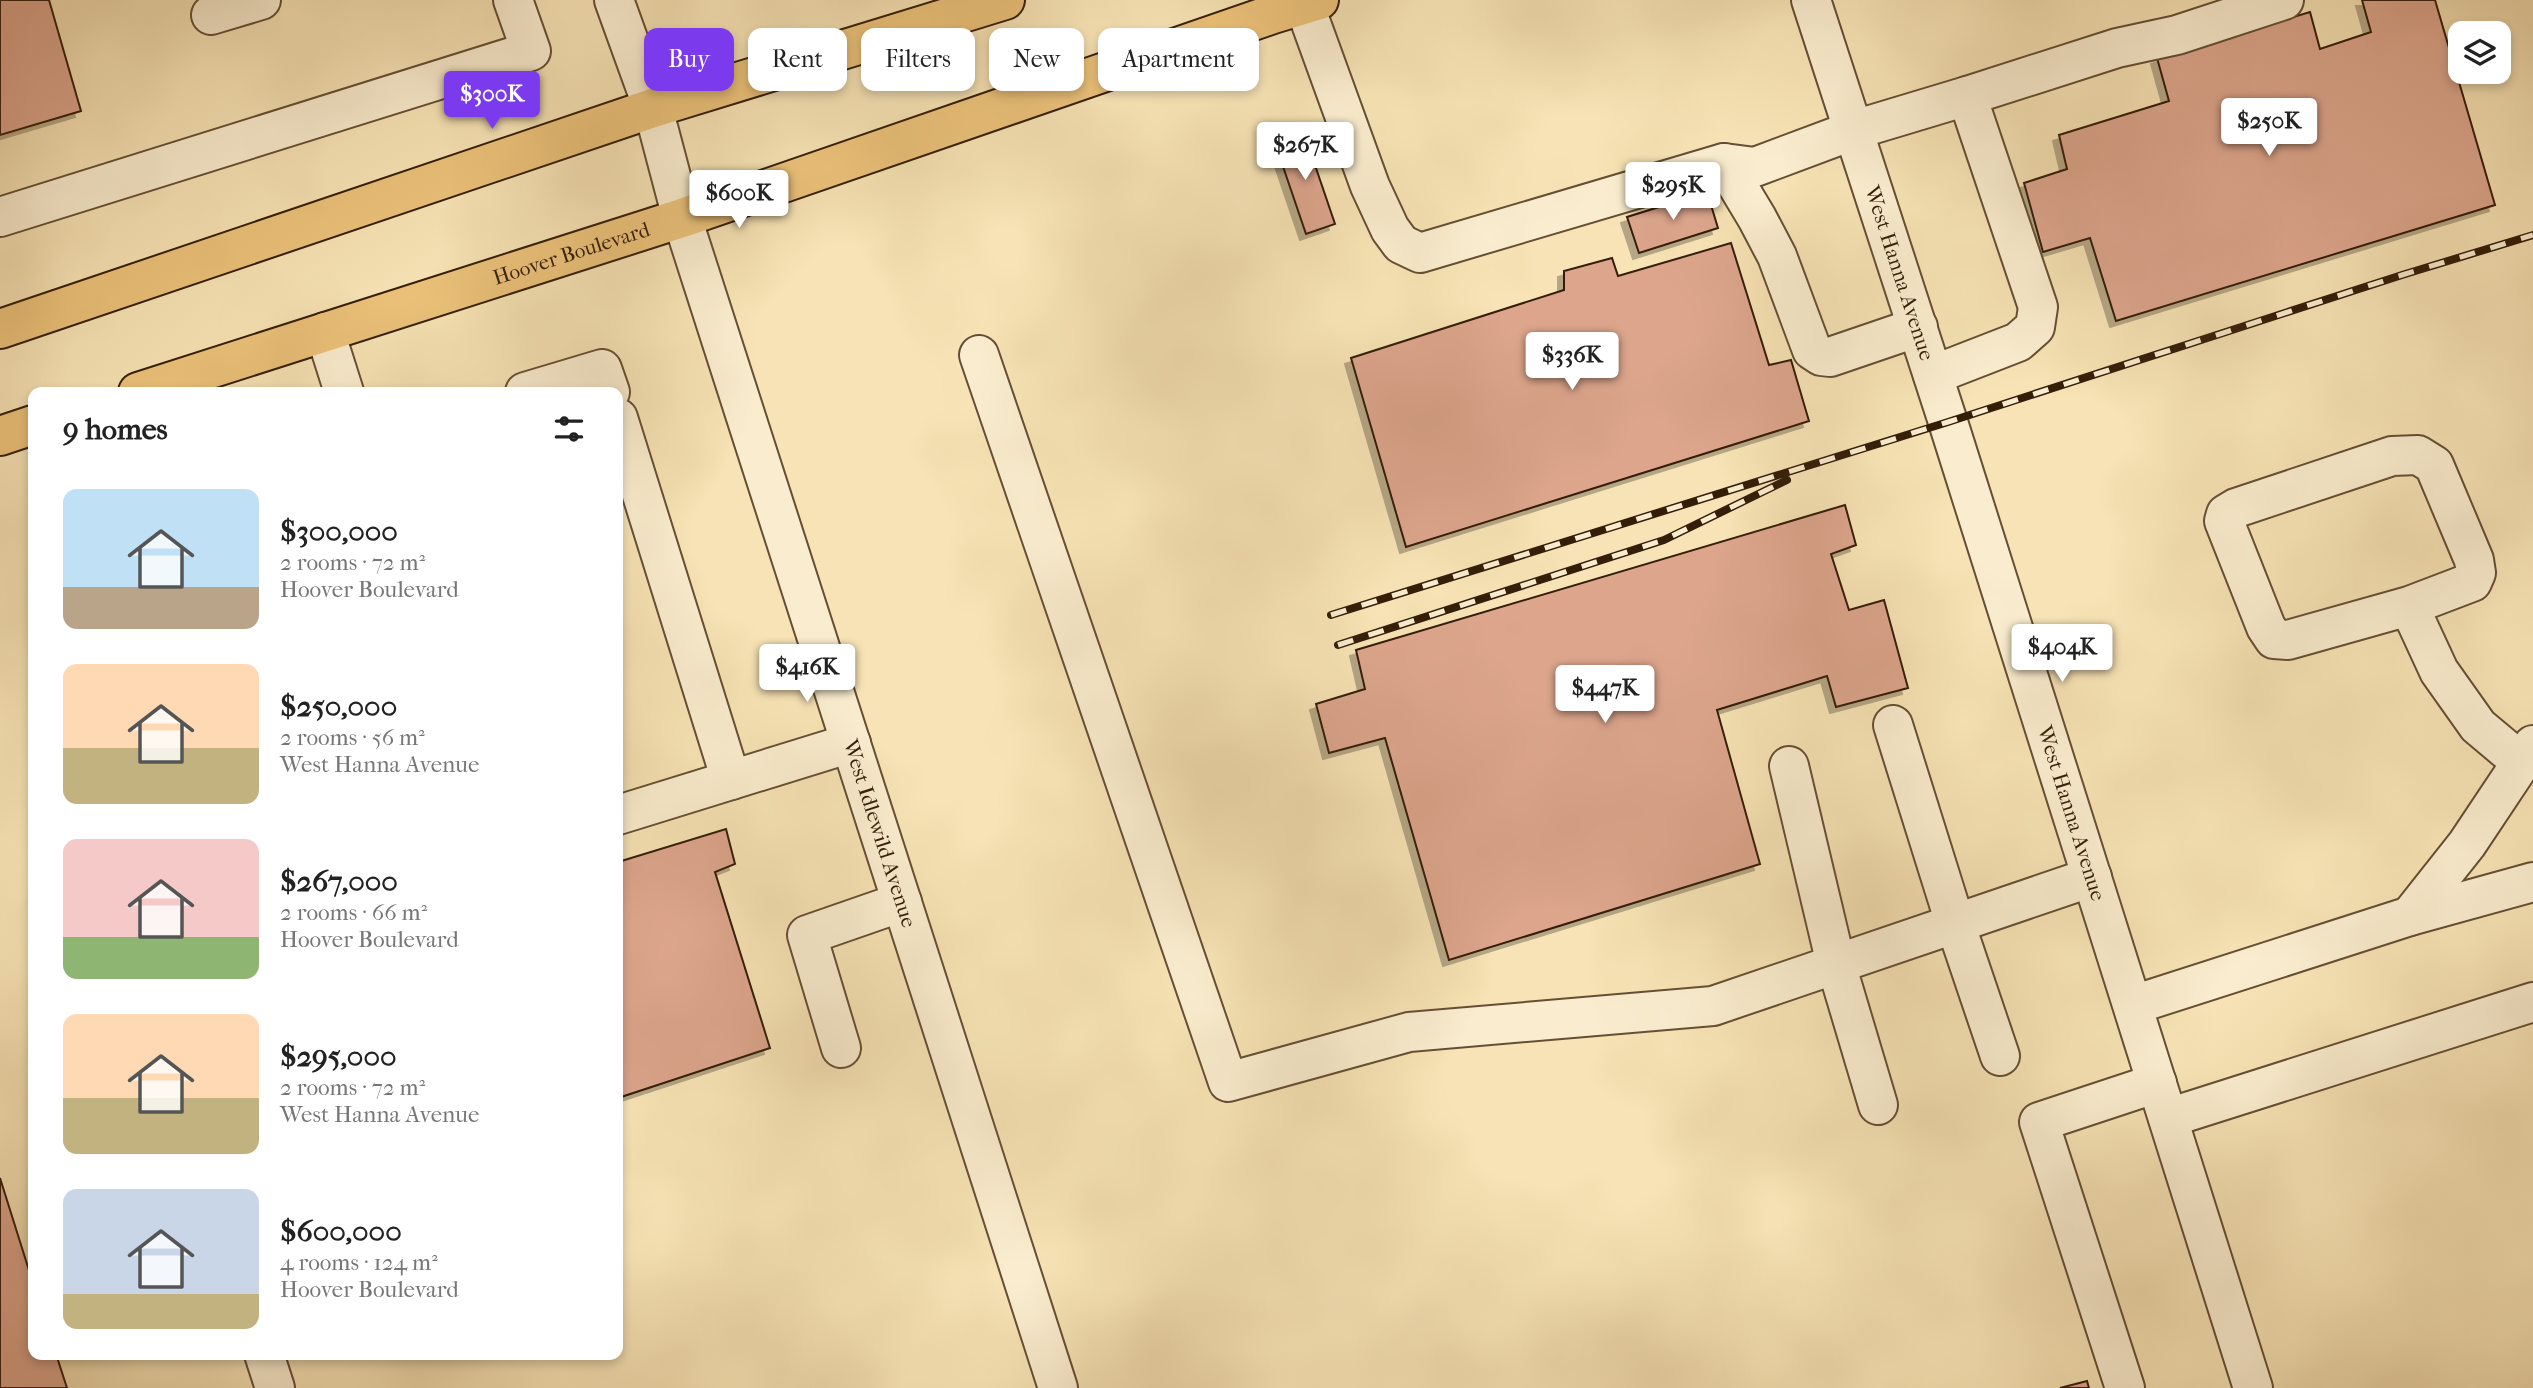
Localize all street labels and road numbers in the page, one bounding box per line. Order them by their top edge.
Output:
street label: West Hanna Avenue [1860,182,1939,363]
street label: Hoover Boulevard [490,217,653,290]
street label: West Hanna Avenue [2032,722,2110,904]
street label: West Idlewild Avenue [838,735,921,930]

